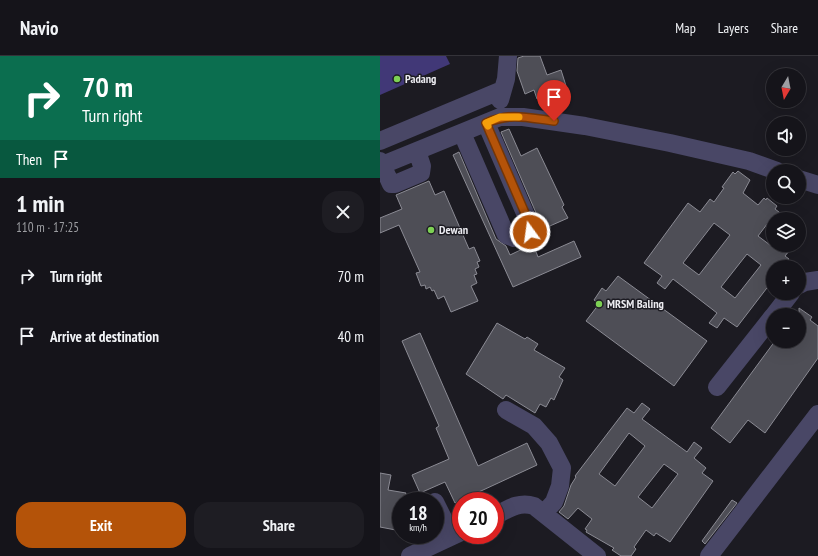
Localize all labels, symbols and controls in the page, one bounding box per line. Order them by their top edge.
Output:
text: Navio [20,16,58,40]
text: Map [675,19,696,37]
text: Layers [718,19,749,37]
text: Share [771,19,798,37]
text: 70 m [82,68,133,105]
north arrow [766,68,806,108]
map controls [766,68,806,348]
place label: Padang [405,71,436,86]
icon: right [16,72,68,124]
marker: Padang [392,74,402,84]
pin [537,80,571,121]
icon: arrive [543,86,565,108]
text: Turn right [82,104,142,127]
button: sound [766,116,806,156]
icon: arrive [50,148,72,170]
text: Then [16,150,42,169]
button: search [766,164,806,204]
text: 1 min [16,188,64,219]
button: close [322,191,364,233]
position arrow [509,211,551,253]
button: layers [766,212,806,252]
text: 110 m · 17:25 [16,219,79,236]
place label: Dewan [439,222,468,237]
marker: Dewan [426,225,436,235]
button: + [766,260,806,300]
icon: right [16,265,38,287]
text: Turn right [50,267,102,286]
text: 70 m [338,267,364,286]
place label: MRSM Baling [607,296,664,311]
marker: MRSM Baling [594,299,604,309]
button: − [766,308,806,348]
icon: arrive [16,325,38,347]
text: Arrive at destination [50,327,159,346]
text: 40 m [338,327,364,346]
speed limit sign: 20 [452,492,504,544]
text: 18 [408,500,428,526]
button: Exit [16,502,186,548]
button: Share [194,502,364,548]
text: km/h [409,521,427,534]

